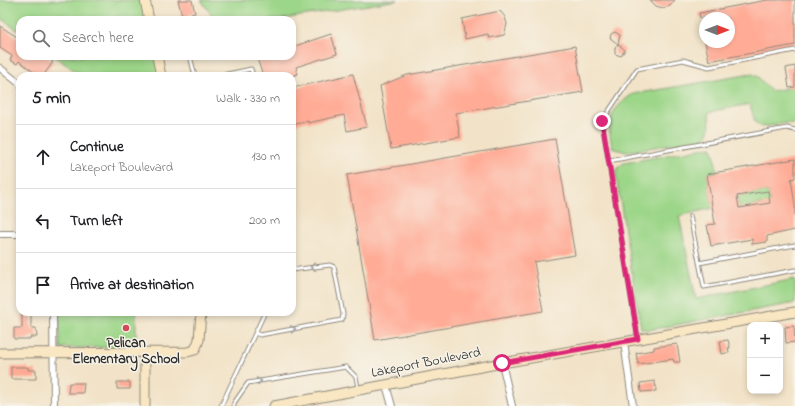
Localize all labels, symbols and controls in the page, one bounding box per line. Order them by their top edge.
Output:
north arrow [699,12,735,48]
search box [16,16,296,60]
icon: search [30,27,52,49]
text: Search here [62,27,134,49]
text: 5 min [32,86,71,111]
text: Walk · 330 m [216,89,280,108]
route end [593,112,611,130]
text: Continue [70,136,124,158]
icon: ahead [32,146,54,168]
text: 130 m [252,147,280,166]
text: Lakeport Boulevard [70,158,173,177]
icon: left [32,210,54,232]
text: Turn left [70,210,123,232]
text: 200 m [249,211,280,230]
one-way arrow [310,262,317,271]
icon: arrive [32,274,54,296]
text: Arrive at destination [70,274,194,296]
map controls [747,322,783,394]
button: + [747,322,783,358]
marker: Pelican Elementary School [121,323,131,333]
one-way arrow [290,325,296,334]
place label: Pelican Elementary School [72,333,180,372]
street label: Lakeport Boulevard [369,342,483,384]
route start [493,354,511,372]
button: − [747,358,783,394]
one-way arrow [256,377,263,386]

